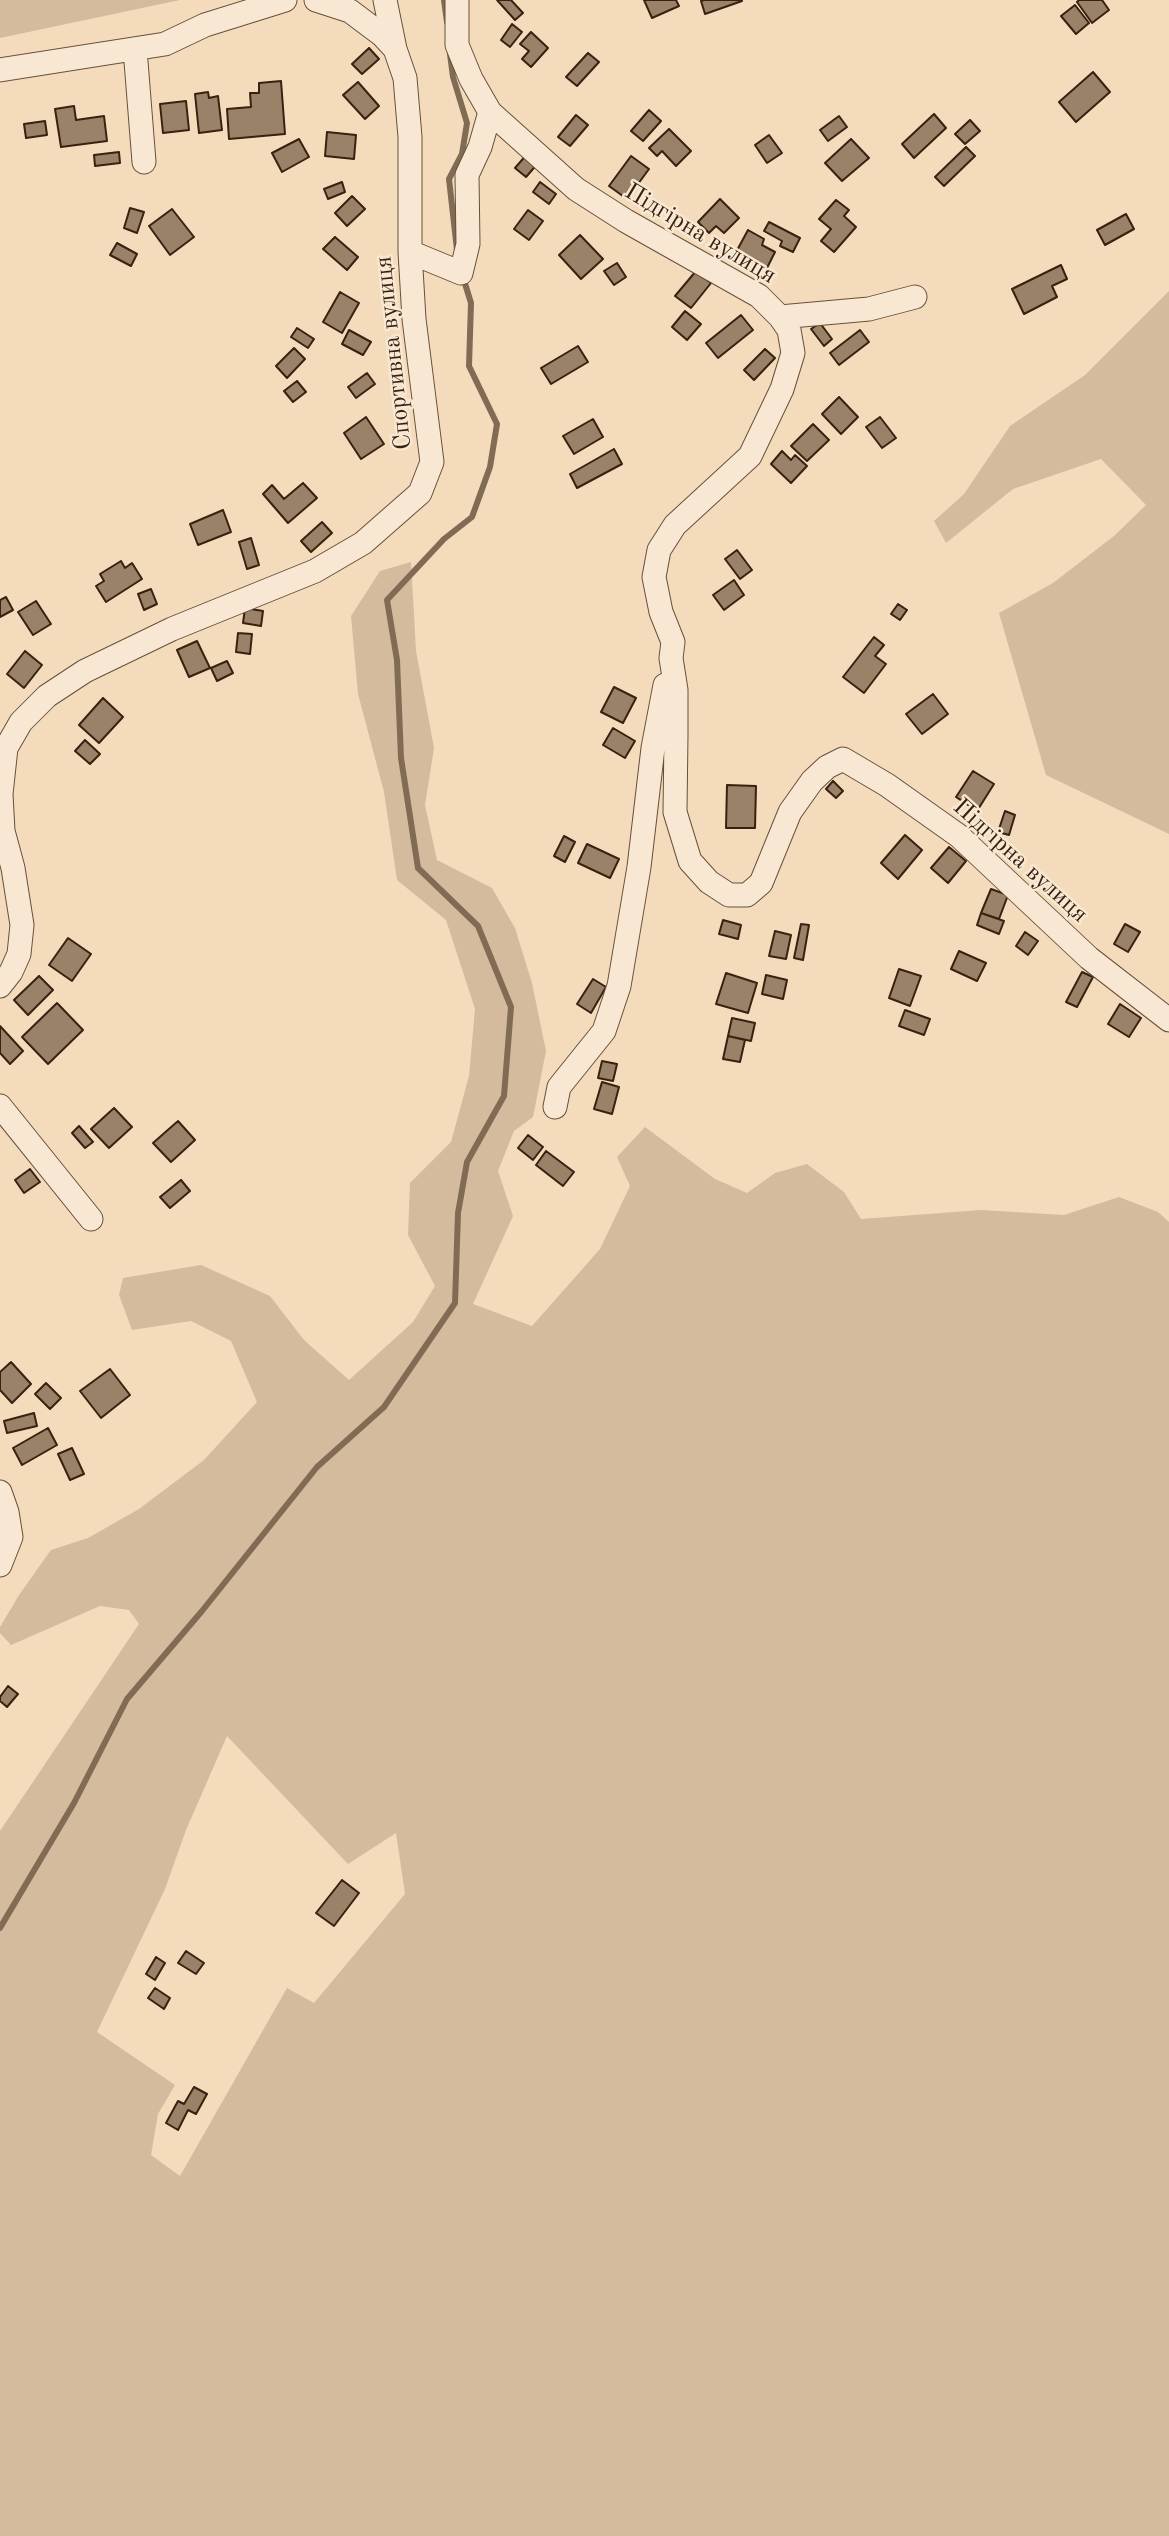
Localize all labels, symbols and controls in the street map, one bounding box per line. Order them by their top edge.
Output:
street label: Підгірна вулиця [619,177,781,291]
street label: Спортивна вулиця [370,255,418,451]
street label: Підгірна вулиця [947,793,1093,929]

